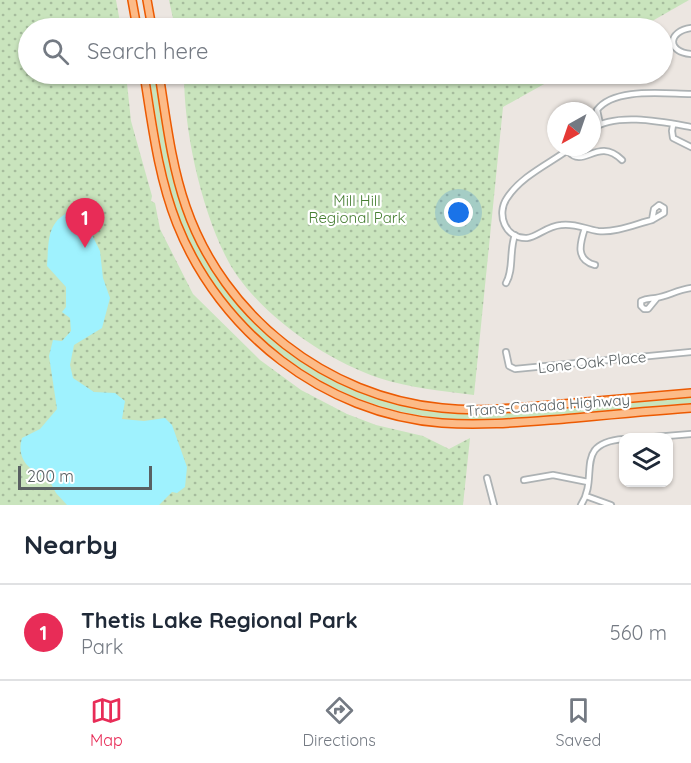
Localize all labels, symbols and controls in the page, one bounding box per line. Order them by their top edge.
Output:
search box [18,18,673,84]
icon: search [39,35,72,68]
text: Search here [87,37,208,65]
north arrow [547,102,601,156]
park label: Mill Hill Regional Park [308,191,406,227]
pin: 1 [66,198,104,248]
your location [444,198,473,227]
street label: Lone Oak Place [537,347,647,377]
street label: Trans-Canada Highway [465,390,631,420]
map controls [619,433,673,487]
button: layers [619,433,673,487]
scale bar [18,463,152,490]
text: 200 m [27,466,74,486]
text: Nearby [24,528,118,561]
text: Thetis Lake Regional Park [81,606,358,634]
text: 1 [40,620,47,645]
text: 560 m [610,620,667,645]
text: Park [81,634,123,659]
tab: Map [90,694,123,750]
tab: Directions [303,694,376,750]
tab: Saved [556,694,601,750]

